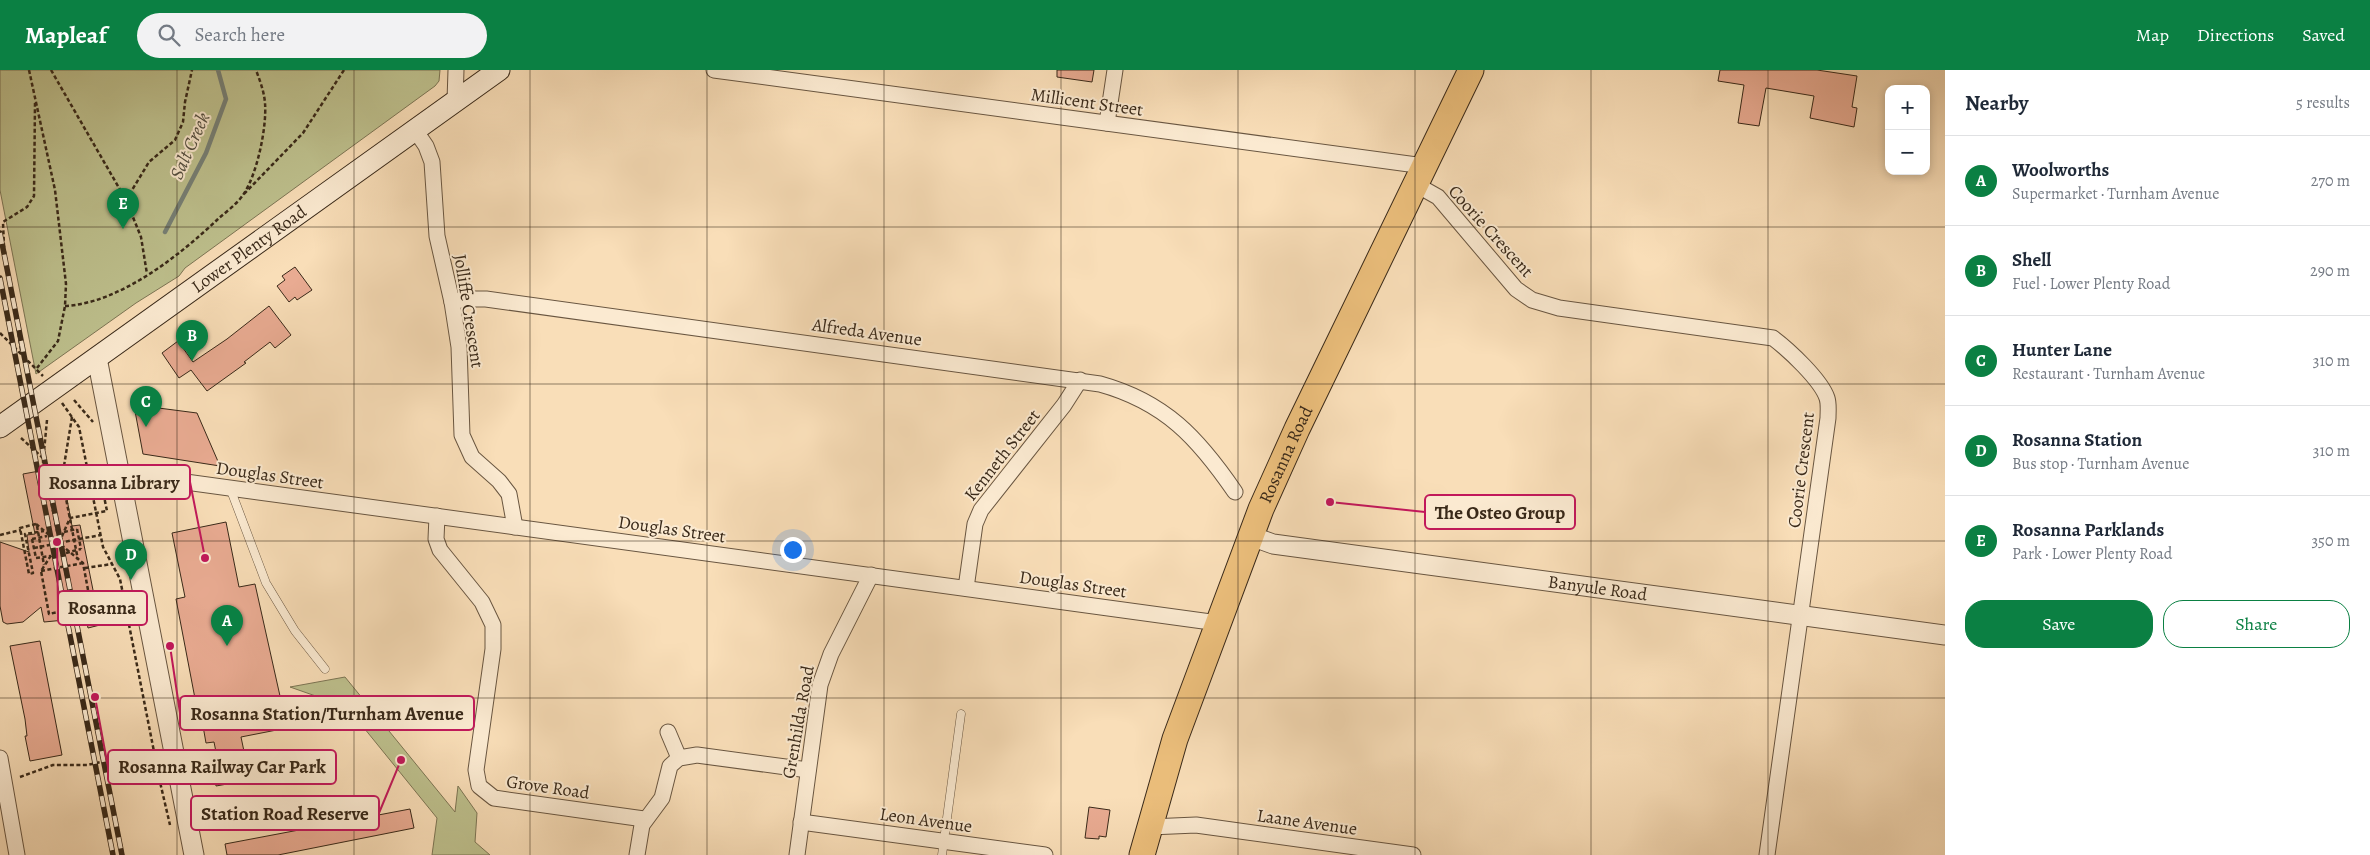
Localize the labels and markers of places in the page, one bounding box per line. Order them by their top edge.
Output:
pin: E [107,188,139,229]
pin: B [176,320,208,361]
pin: C [130,386,162,427]
callout: Rosanna Library [39,465,190,499]
callout: The Osteo Group [1425,495,1575,529]
pin: D [115,539,147,580]
callout: Rosanna [58,591,147,625]
pin: A [211,605,243,646]
callout: Rosanna Station/Turnham Avenue [180,696,474,730]
callout: Rosanna Railway Car Park [108,750,336,784]
callout: Station Road Reserve [191,796,379,830]

